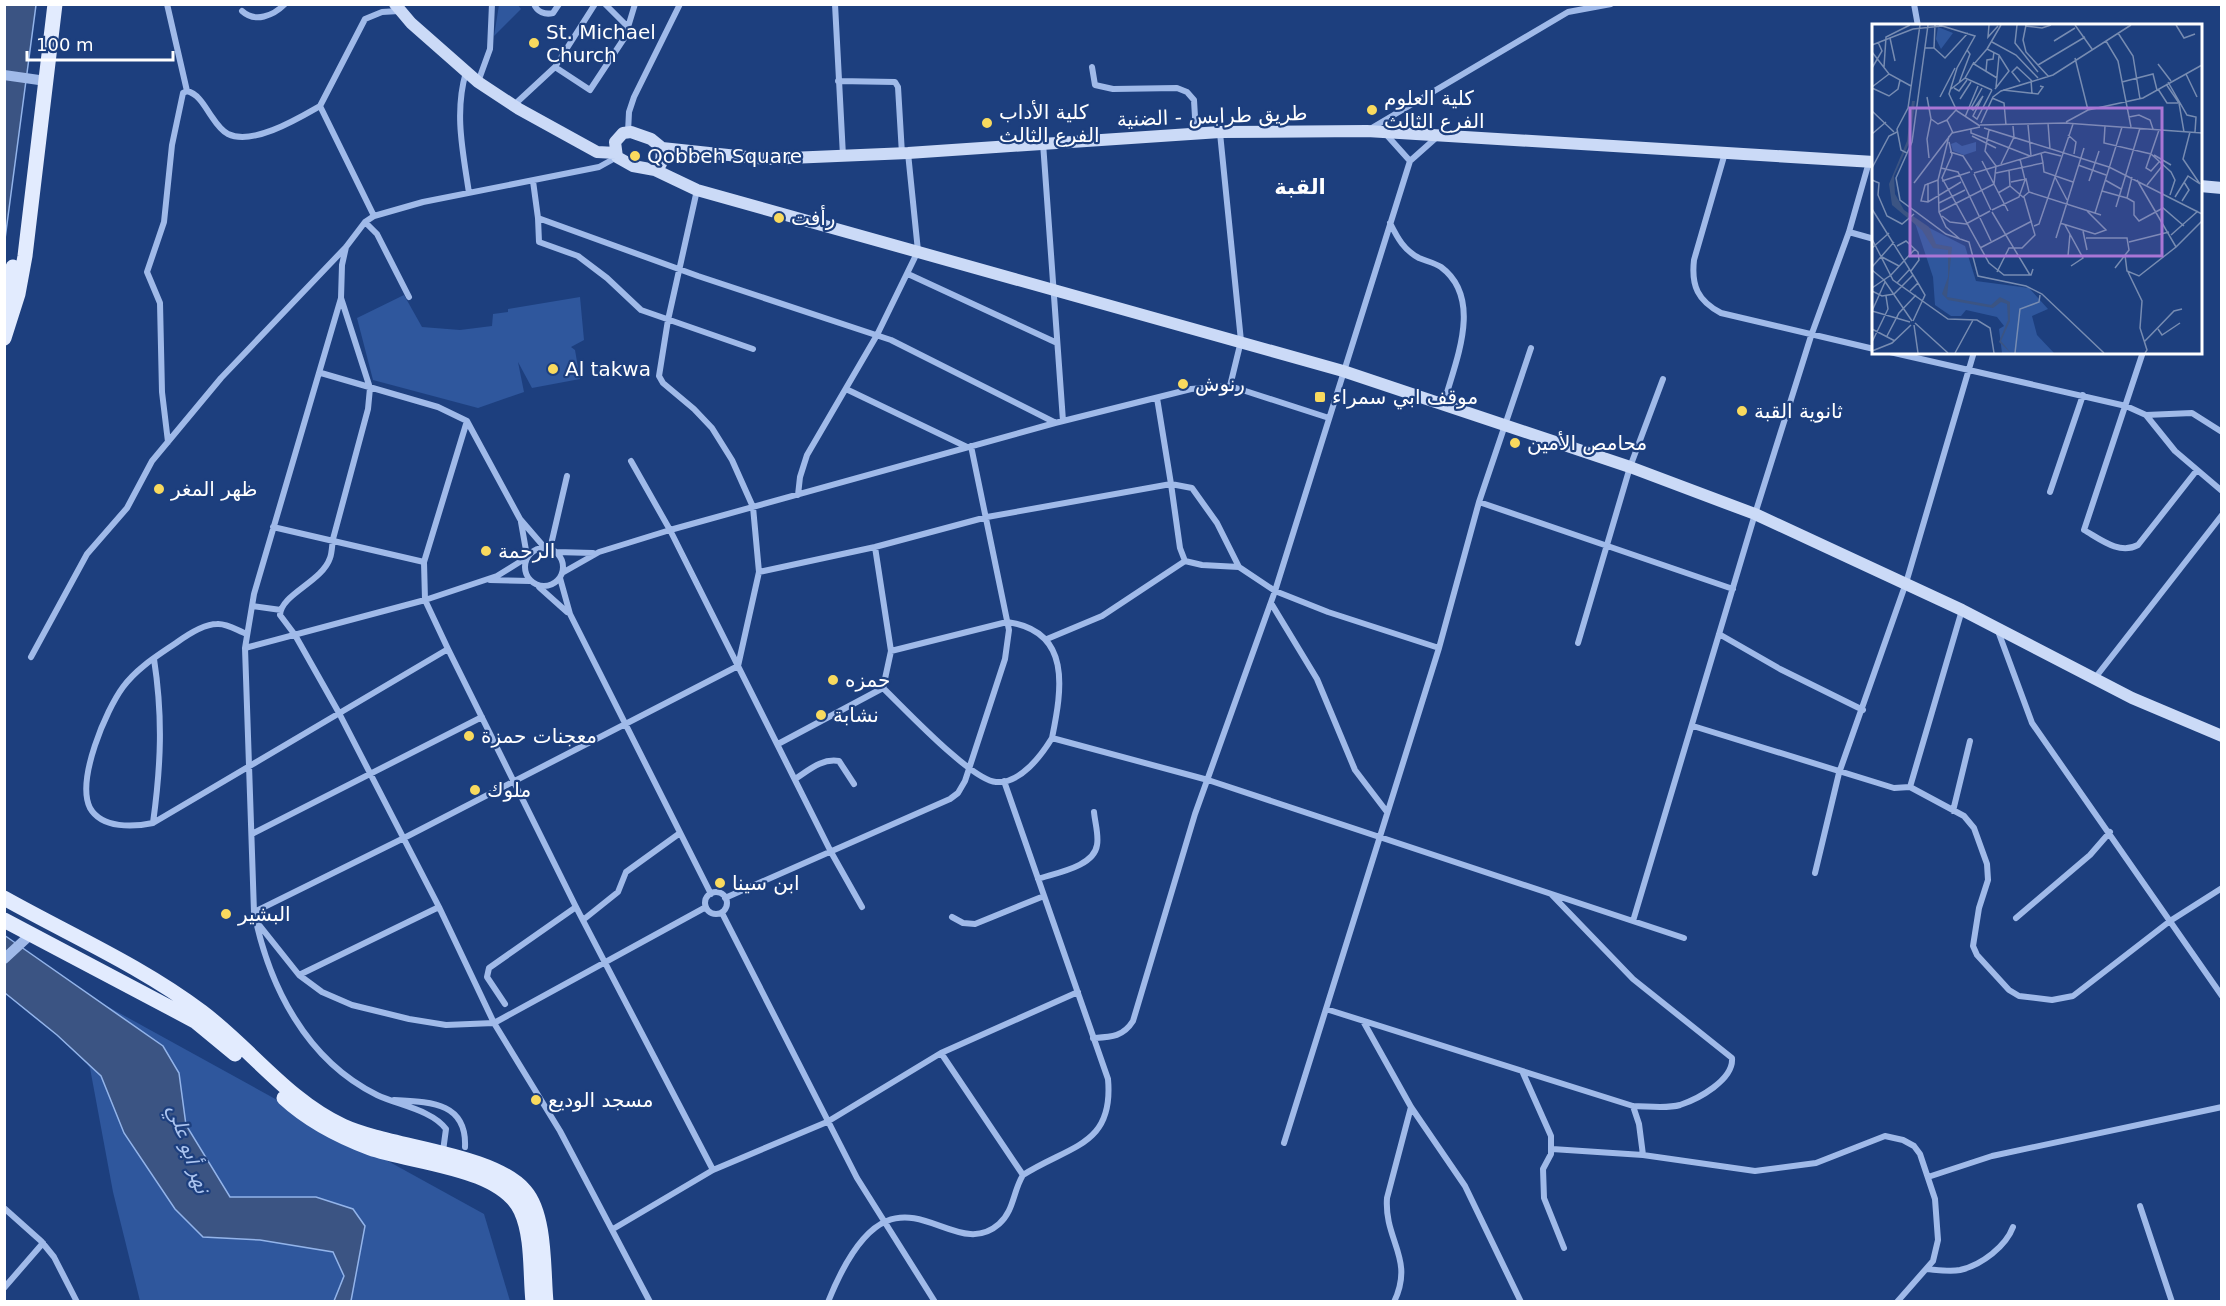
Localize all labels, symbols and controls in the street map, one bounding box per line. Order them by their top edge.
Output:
place label: St. Michael Church [546,20,656,67]
scale bar [27,24,172,62]
inset map [1872,24,2202,354]
text: 100 m [36,34,94,55]
marker: St. Michael Church [527,36,541,50]
place label: كلية العلوم الفرع الثالث [1384,86,1485,133]
place label: كلية الأداب الفرع الثالث [999,100,1100,147]
street label: طريق طرابس - الضنية [1116,101,1308,131]
marker: كلية العلوم الفرع الثالث [1365,103,1379,117]
marker: كلية الأداب الفرع الثالث [980,116,994,130]
place label: Qobbeh Square [647,144,802,168]
marker: Qobbeh Square [628,149,642,163]
district label: القبة [1274,175,1326,199]
place label: رأفت [791,205,835,230]
marker: رأفت [772,211,786,225]
place label: Al takwa [565,357,651,381]
marker: Al takwa [546,362,560,376]
place label: رنوش [1195,372,1245,396]
marker: رنوش [1176,377,1190,391]
place label: موقف ابي سمراء [1332,385,1478,410]
marker: موقف ابي سمراء [1313,390,1327,404]
place label: ثانوية القبة [1754,399,1843,423]
marker: ثانوية القبة [1735,404,1749,418]
place label: محامص الأمين [1527,431,1647,455]
marker: محامص الأمين [1508,436,1522,450]
place label: ظهر المغر [170,477,257,501]
marker: ظهر المغر [152,482,166,496]
place label: الرحمة [498,539,555,563]
marker: الرحمة [479,544,493,558]
place label: حمزه [845,668,890,692]
marker: حمزه [826,673,840,687]
place label: نشابة [833,703,879,727]
marker: نشابة [814,708,828,722]
place label: معجنات حمزة [481,724,597,748]
marker: معجنات حمزة [462,729,476,743]
place label: ملوك [487,778,531,802]
marker: ملوك [468,783,482,797]
place label: ابن سينا [732,871,800,895]
marker: ابن سينا [713,876,727,890]
place label: البشير [237,902,291,926]
marker: البشير [219,907,233,921]
place label: مسجد الوديع [548,1088,653,1112]
marker: مسجد الوديع [529,1093,543,1107]
water label: نهر أبو علي [160,1102,216,1198]

